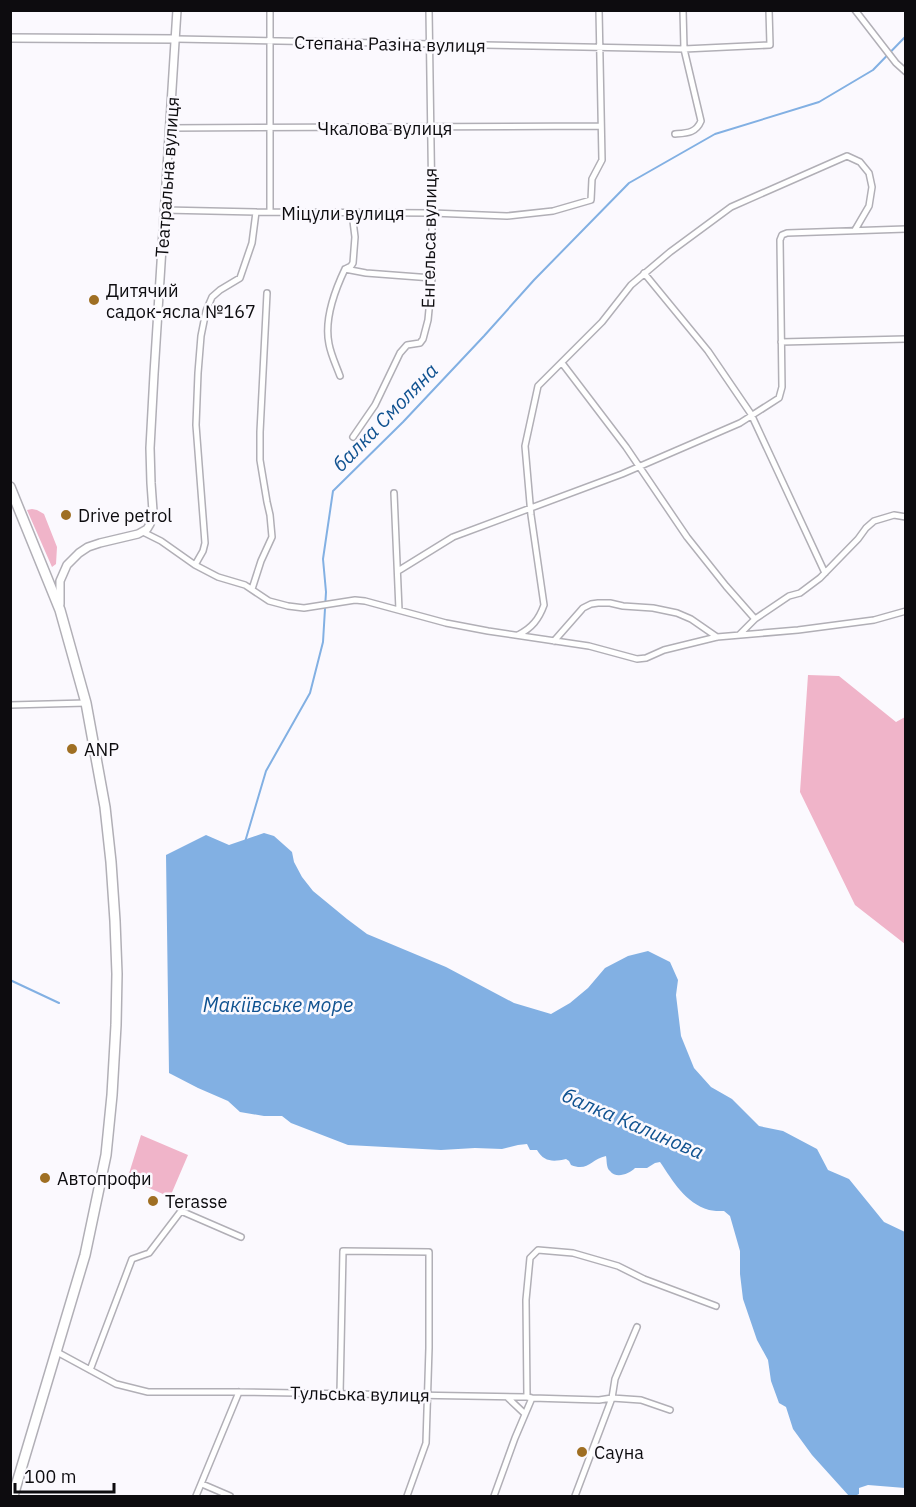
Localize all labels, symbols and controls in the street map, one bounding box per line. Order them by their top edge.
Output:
street label: Степана Разіна вулиця [294,31,486,57]
street label: Театральна вулиця [150,96,184,258]
street label: Чкалова вулиця [318,117,452,140]
street label: Енгельса вулиця [416,167,442,309]
street label: Міцули вулиця [281,202,405,225]
place label: Дитячий садок-ясла №167 [106,279,256,323]
marker: Дитячий садок-ясла №167 [87,293,101,307]
water label: балка Смоляна [326,357,444,477]
place label: Drive petrol [78,504,172,527]
marker: Drive petrol [59,508,73,522]
place label: ANP [84,738,119,761]
marker: ANP [65,742,79,756]
water label: Макіївське море [203,991,353,1018]
water label: балка Калинова [558,1081,708,1165]
place label: Автопрофи [57,1167,152,1190]
marker: Автопрофи [38,1171,52,1185]
place label: Terasse [165,1190,228,1213]
marker: Terasse [146,1194,160,1208]
street label: Тульська вулиця [290,1381,430,1407]
place label: Сауна [594,1441,644,1464]
marker: Сауна [575,1445,589,1459]
scale bar [15,1456,114,1494]
text: 100 m [24,1465,76,1488]

